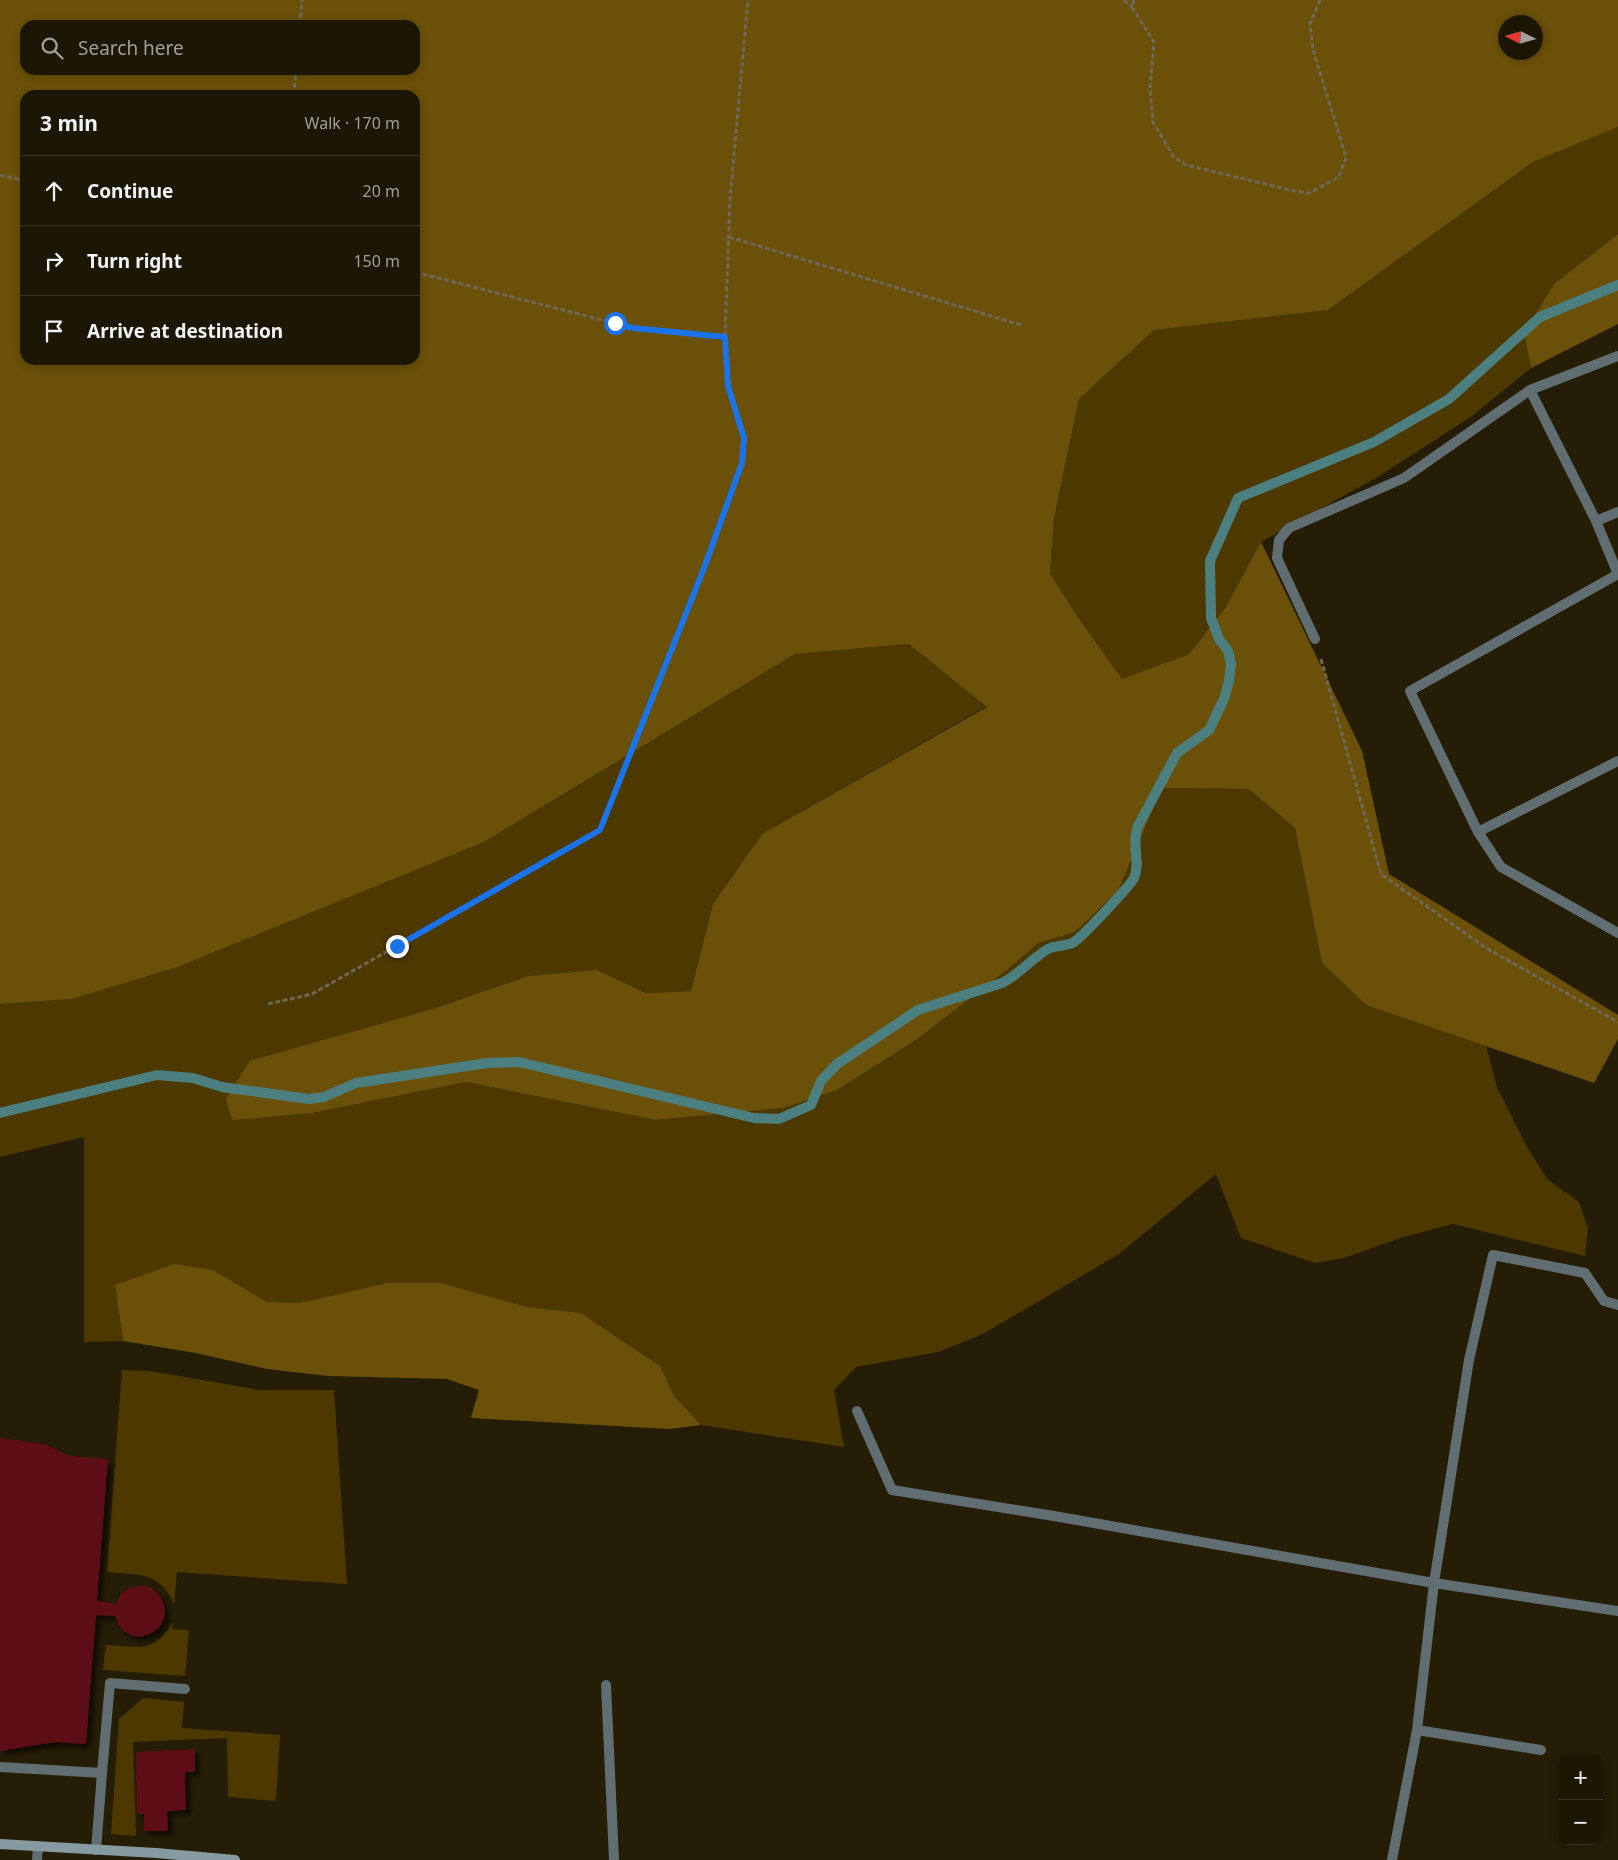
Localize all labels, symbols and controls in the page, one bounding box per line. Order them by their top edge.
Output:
north arrow [1498,15,1543,60]
search box [20,20,420,75]
icon: search [38,34,66,62]
text: Search here [78,35,184,61]
text: 3 min [40,109,98,137]
text: Walk · 170 m [305,112,400,134]
icon: ahead [40,177,68,205]
text: Continue [87,178,173,204]
text: 20 m [363,180,400,202]
icon: right [40,247,68,275]
text: Turn right [87,248,182,274]
text: 150 m [353,250,400,272]
route start [604,312,627,335]
icon: arrive [40,317,68,345]
text: Arrive at destination [87,318,283,344]
route end [386,935,409,958]
map controls [1558,1755,1603,1845]
button: + [1558,1755,1603,1800]
button: − [1558,1800,1603,1845]

